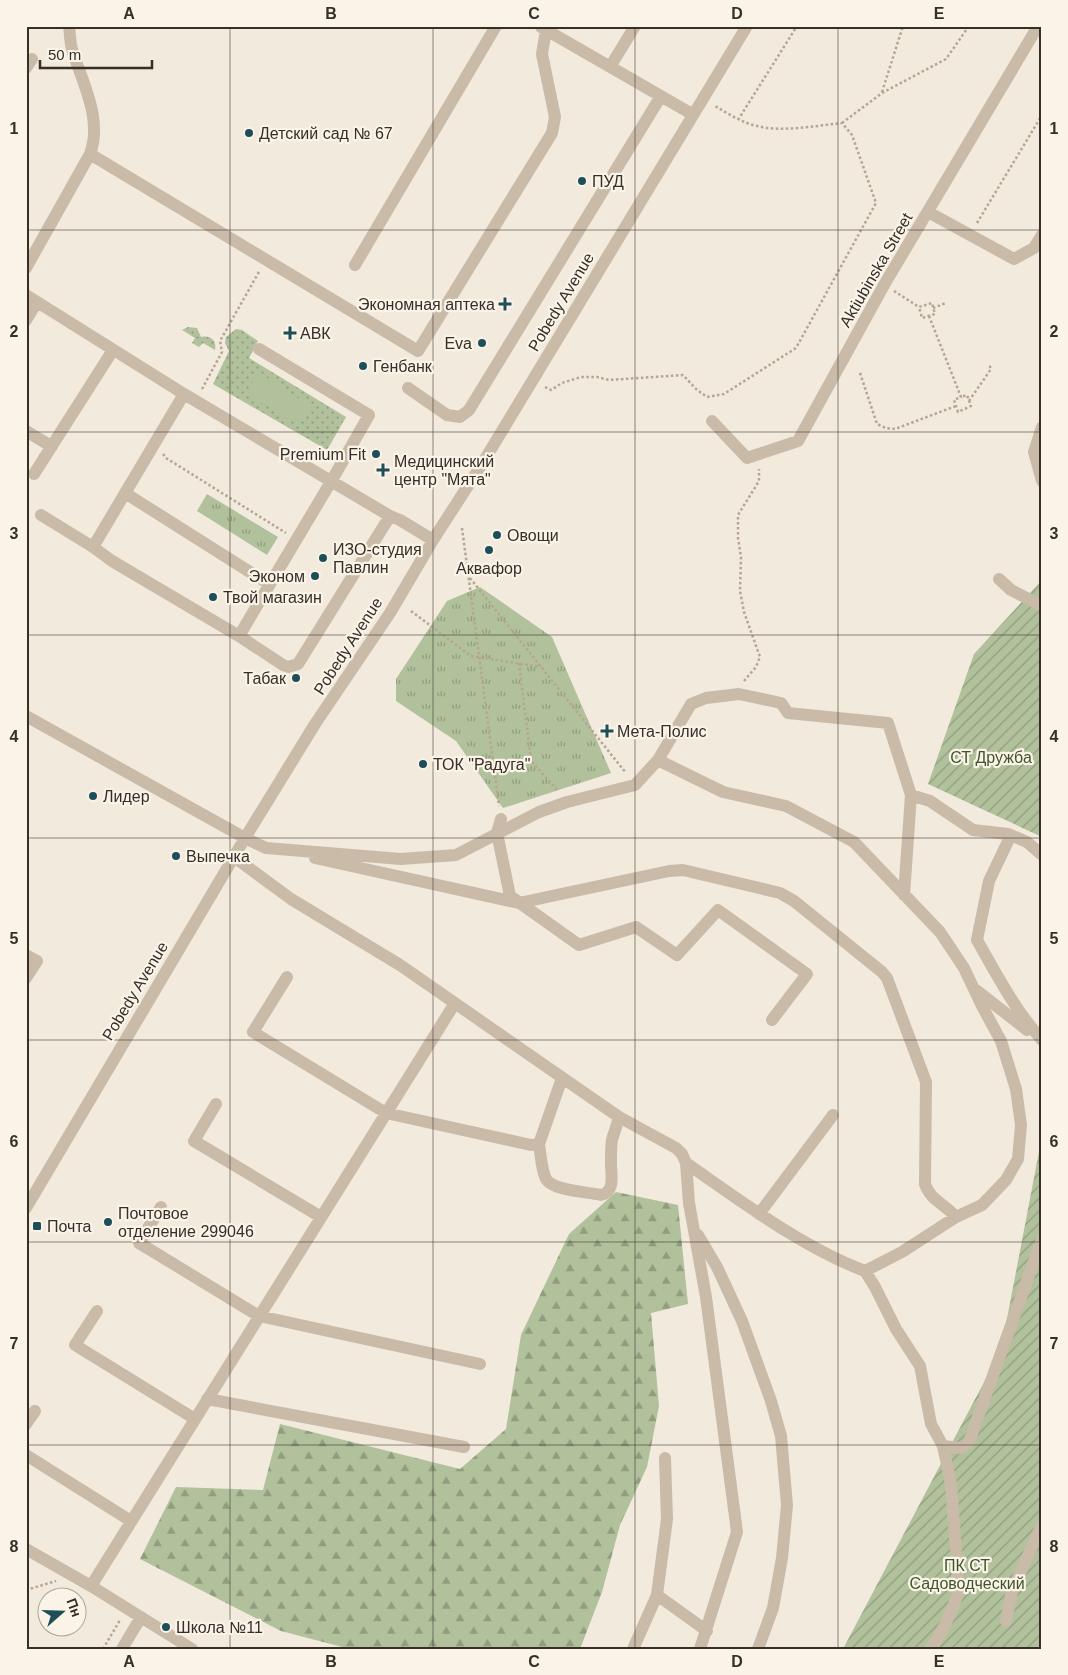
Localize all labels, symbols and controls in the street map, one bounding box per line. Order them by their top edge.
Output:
text: A [123,5,135,22]
text: B [325,5,337,22]
text: C [528,5,540,22]
text: D [731,5,743,22]
text: E [934,5,945,22]
scale bar [40,38,152,70]
text: 50 m [48,46,81,63]
text: 1 [10,120,19,137]
text: 1 [1050,120,1059,137]
place label: Детский сад № 67 [259,125,393,142]
marker: Детский сад № 67 [243,127,255,139]
place label: ПУД [592,173,624,190]
marker: ПУД [576,175,588,187]
street label: Aktiubinska Street [836,209,916,330]
street label: Pobedy Avenue [525,250,597,354]
place label: Экономная аптека [358,296,495,313]
marker: Экономная аптека [499,298,511,310]
text: 2 [10,323,19,340]
text: 2 [1050,323,1059,340]
place label: АВК [300,325,331,342]
marker: АВК [284,327,296,339]
place label: Eva [444,335,472,352]
marker: Eva [476,337,488,349]
place label: Генбанк [373,358,433,375]
marker: Генбанк [357,360,369,372]
place label: Premium Fit [280,446,367,463]
marker: Premium Fit [370,448,382,460]
place label: Медицинский центр "Мята" [394,453,494,488]
marker: Медицинский центр "Мята" [376,463,390,477]
text: 3 [10,525,19,542]
text: 3 [1050,525,1059,542]
place label: Овощи [507,527,559,544]
marker: Овощи [491,529,503,541]
place label: ИЗО-студия Павлин [333,541,422,576]
marker: Аквафор [483,544,495,556]
marker: ИЗО-студия Павлин [317,552,329,564]
place label: Аквафор [456,560,522,577]
place label: Эконом [249,568,305,585]
marker: Эконом [309,570,321,582]
place label: Твой магазин [223,589,322,606]
marker: Твой магазин [207,591,219,603]
street label: Pobedy Avenue [310,594,386,698]
place label: Табак [243,670,287,687]
marker: Табак [290,672,302,684]
place label: Мета-Полис [617,723,707,740]
marker: Мета-Полис [601,725,613,737]
text: 4 [10,728,19,745]
text: 4 [1050,728,1059,745]
park label: СТ Дружба [950,749,1032,766]
place label: ТОК "Радуга" [433,756,530,773]
marker: ТОК "Радуга" [417,758,429,770]
place label: Лидер [103,788,150,805]
marker: Лидер [87,790,99,802]
place label: Выпечка [186,848,250,865]
marker: Выпечка [170,850,182,862]
text: 5 [10,930,19,947]
text: 5 [1050,930,1059,947]
street label: Pobedy Avenue [99,939,171,1043]
text: 6 [10,1133,19,1150]
text: 6 [1050,1133,1059,1150]
place label: Почтовое отделение 299046 [118,1205,254,1240]
marker: Почтовое отделение 299046 [102,1216,114,1228]
place label: Почта [47,1218,92,1235]
marker: Почта [31,1220,43,1232]
text: 7 [10,1335,19,1352]
text: 7 [1050,1335,1059,1352]
text: 8 [10,1538,19,1555]
text: 8 [1050,1538,1059,1555]
park label: ПК СТ Садоводческий [909,1557,1025,1592]
north arrow [38,1588,88,1638]
text: Пн [64,1596,85,1619]
place label: Школа №11 [176,1619,263,1636]
marker: Школа №11 [160,1621,172,1633]
text: A [123,1653,135,1670]
text: B [325,1653,337,1670]
text: C [528,1653,540,1670]
text: D [731,1653,743,1670]
text: E [934,1653,945,1670]

